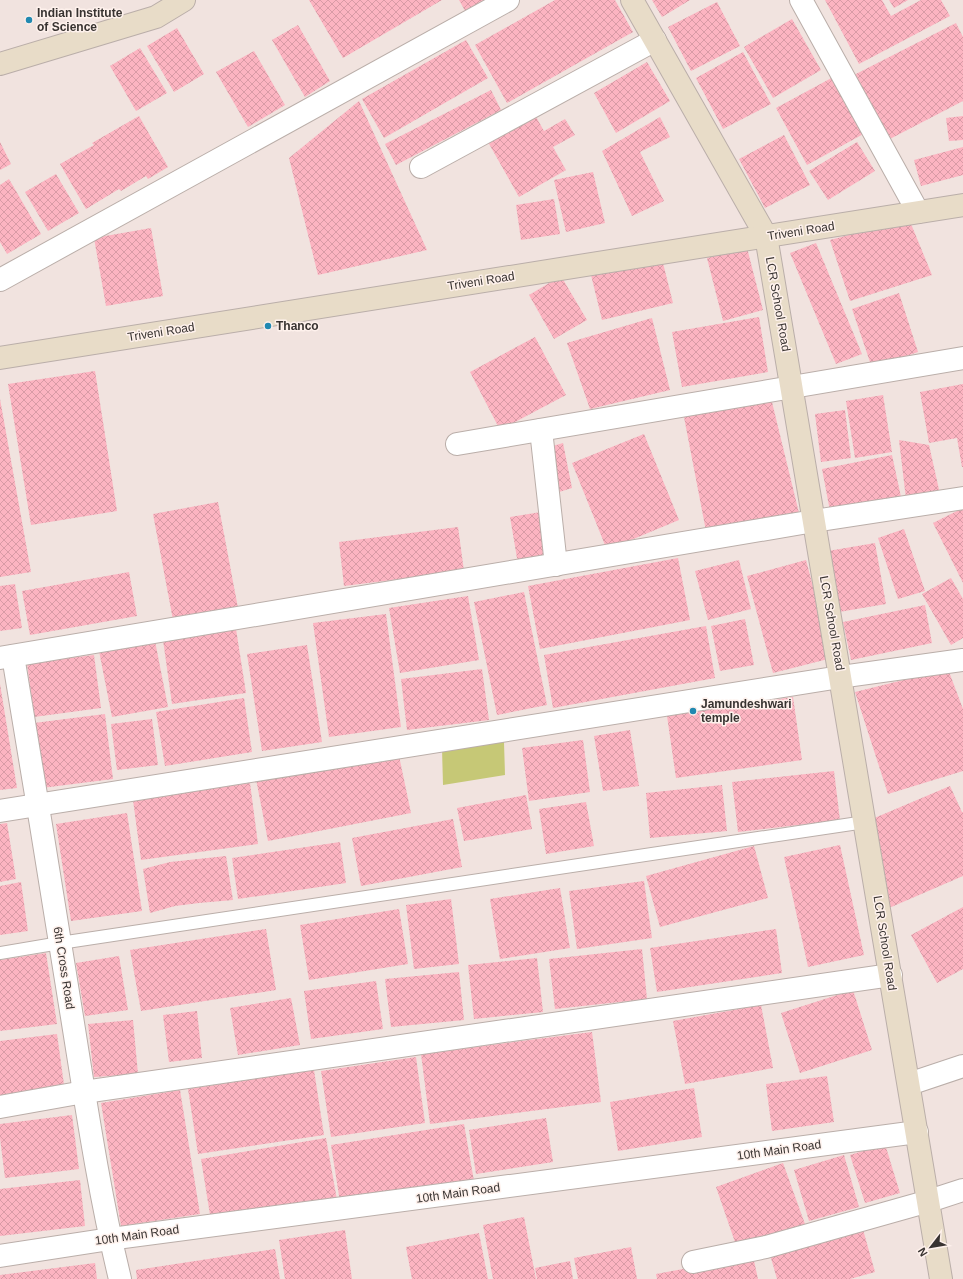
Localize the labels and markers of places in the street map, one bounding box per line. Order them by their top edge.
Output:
place label: Indian Institute of Science [37,6,123,34]
marker: Indian Institute of Science [24,15,34,25]
place label: Thanco [276,319,319,333]
marker: Thanco [263,321,273,331]
place label: Jamundeshwari temple [701,697,792,725]
marker: Jamundeshwari temple [688,706,698,716]

